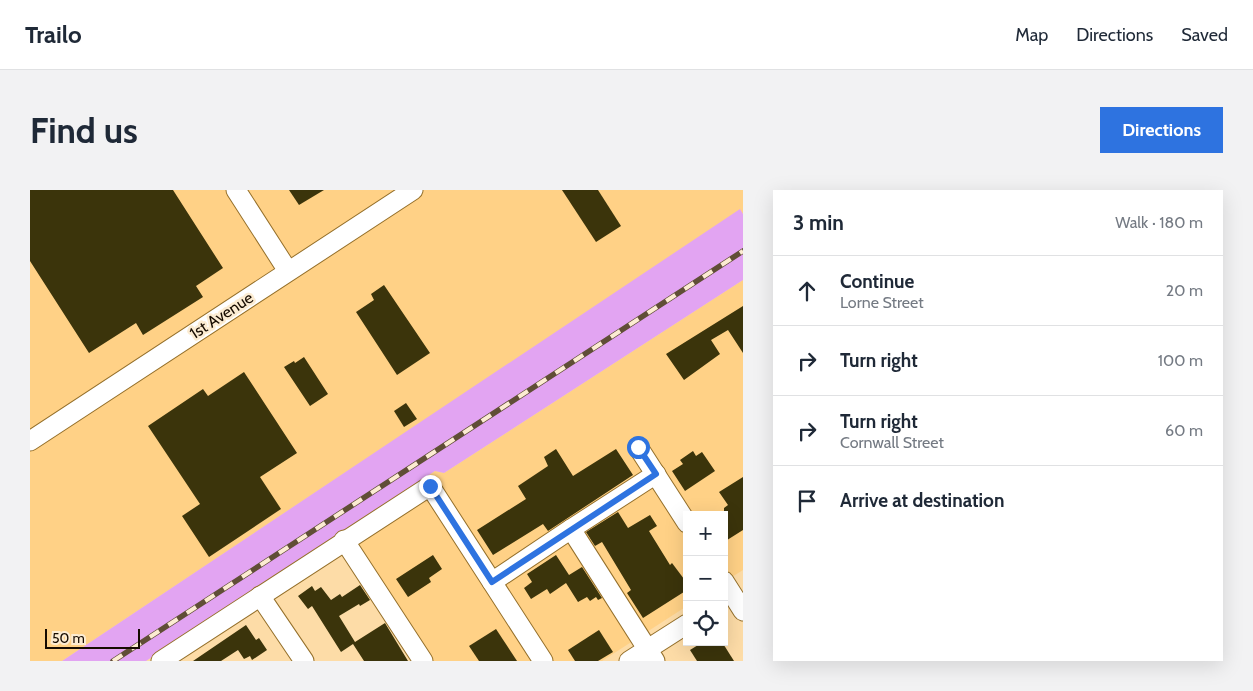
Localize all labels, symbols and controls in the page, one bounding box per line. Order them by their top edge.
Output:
text: Trailo [25,20,82,49]
text: Map [1015,24,1048,46]
text: Directions [1076,24,1153,46]
text: Saved [1181,24,1228,46]
button: Directions [1100,107,1223,153]
text: Find us [30,109,138,152]
text: 3 min [793,210,844,235]
text: Walk · 180 m [1115,213,1203,232]
text: Continue [840,270,914,293]
icon: ahead [793,277,821,305]
text: 20 m [1166,281,1203,300]
street label: 1st Avenue [186,288,256,343]
text: Lorne Street [840,293,924,312]
icon: right [793,347,821,375]
text: Turn right [840,349,918,372]
text: 100 m [1158,351,1203,370]
text: Turn right [840,410,918,433]
icon: right [793,417,821,445]
text: 60 m [1165,421,1203,440]
text: Cornwall Street [840,433,944,452]
route start [627,436,650,459]
route end [419,475,442,498]
icon: arrive [793,487,821,515]
text: Arrive at destination [840,489,1004,512]
map controls [683,511,728,646]
button: + [683,511,728,556]
button: − [683,556,728,601]
button: locate [683,601,728,646]
scale bar [45,626,140,649]
text: 50 m [52,629,85,647]

